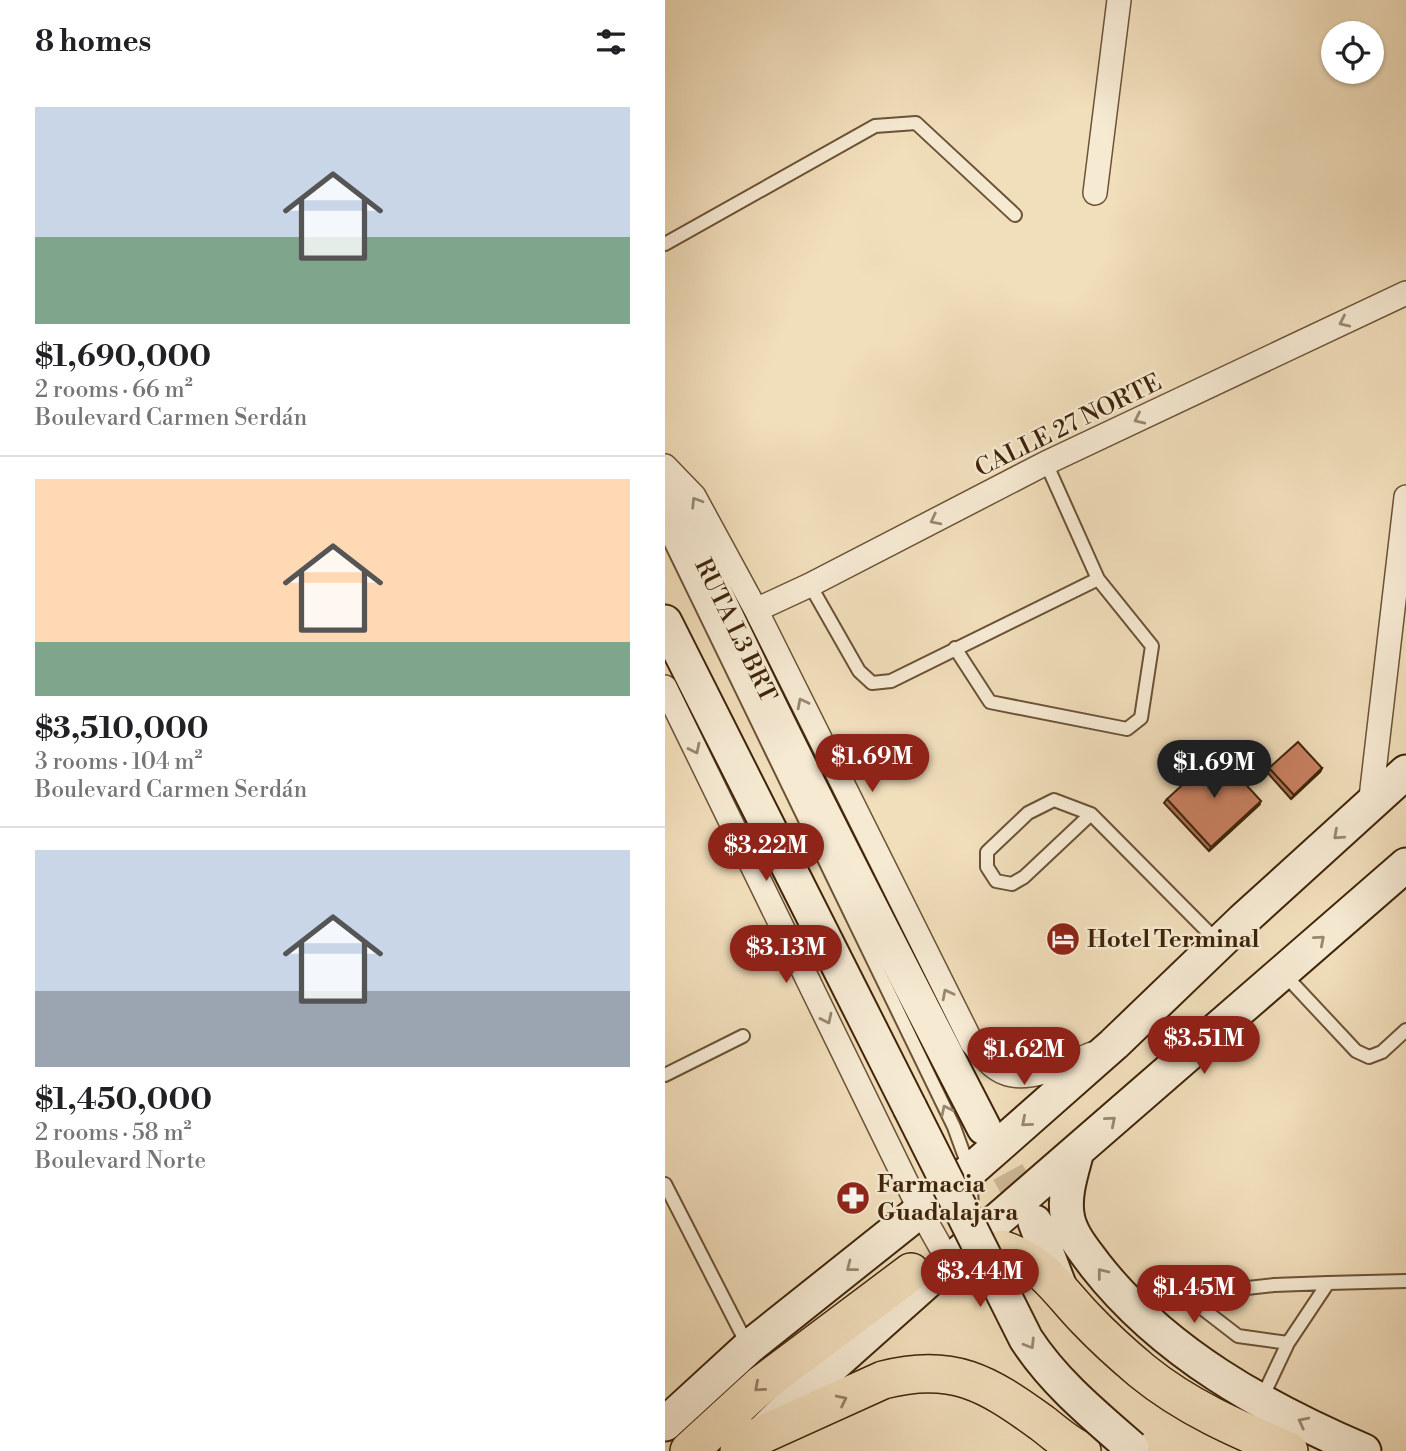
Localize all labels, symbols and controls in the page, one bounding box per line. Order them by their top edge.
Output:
map controls [1321,21,1384,84]
button: locate [1321,21,1384,84]
text: 8 homes [35,23,151,61]
icon: filters [592,23,630,61]
icon: home [270,153,396,279]
one-way arrow [1339,313,1351,327]
text: $1,690,000 [35,338,211,376]
street label: CALLE 27 NORTE [970,368,1167,484]
text: 2 rooms · 66 m² [35,376,193,404]
text: Boulevard Carmen Serdán [35,404,307,432]
one-way arrow [1134,411,1146,425]
one-way arrow [692,496,705,509]
one-way arrow [930,512,942,526]
icon: home [270,525,396,651]
street label: RUTA L3 BRT [687,554,783,707]
one-way arrow [796,698,810,710]
text: $3,510,000 [35,710,209,748]
pin: $1.69M [815,734,929,794]
pin: $1.69M [1157,740,1271,800]
one-way arrow [687,742,701,754]
text: $1.69M [831,743,913,771]
text: 3 rooms · 104 m² [35,748,203,776]
text: $1.69M [1173,749,1255,777]
text: Boulevard Carmen Serdán [35,776,307,804]
pin: $3.22M [709,824,823,883]
one-way arrow [1333,827,1346,840]
text: $3.22M [724,832,808,860]
icon: home [270,896,396,1022]
hotel icon: Hotel Terminal [1044,920,1082,958]
place label: Hotel Terminal [1087,925,1259,955]
pin: $3.13M [729,926,843,985]
text: $3.13M [746,934,826,962]
one-way arrow [1312,936,1325,948]
one-way arrow [942,989,956,1001]
one-way arrow [819,1012,833,1024]
pin: $3.51M [1147,1016,1261,1076]
text: $3.51M [1164,1025,1244,1053]
pin: $1.62M [967,1028,1081,1087]
text: $1.62M [983,1036,1065,1064]
text: $1,450,000 [35,1081,212,1119]
one-way arrow [940,1105,954,1117]
one-way arrow [1021,1114,1034,1126]
one-way arrow [1103,1117,1116,1129]
text: 2 rooms · 58 m² [35,1119,192,1147]
text: Boulevard Norte [35,1147,206,1175]
place label: Farmacia Guadalajara [877,1170,1019,1228]
pharmacy icon: Farmacia Guadalajara [834,1179,872,1217]
pin: $3.44M [923,1250,1037,1309]
one-way arrow [846,1258,859,1271]
text: $3.44M [937,1258,1023,1286]
pin: $1.45M [1137,1266,1251,1325]
one-way arrow [1098,1269,1111,1281]
text: $1.45M [1153,1274,1235,1302]
one-way arrow [1021,1336,1034,1349]
one-way arrow [754,1379,767,1391]
one-way arrow [835,1394,847,1408]
one-way arrow [1297,1417,1310,1431]

